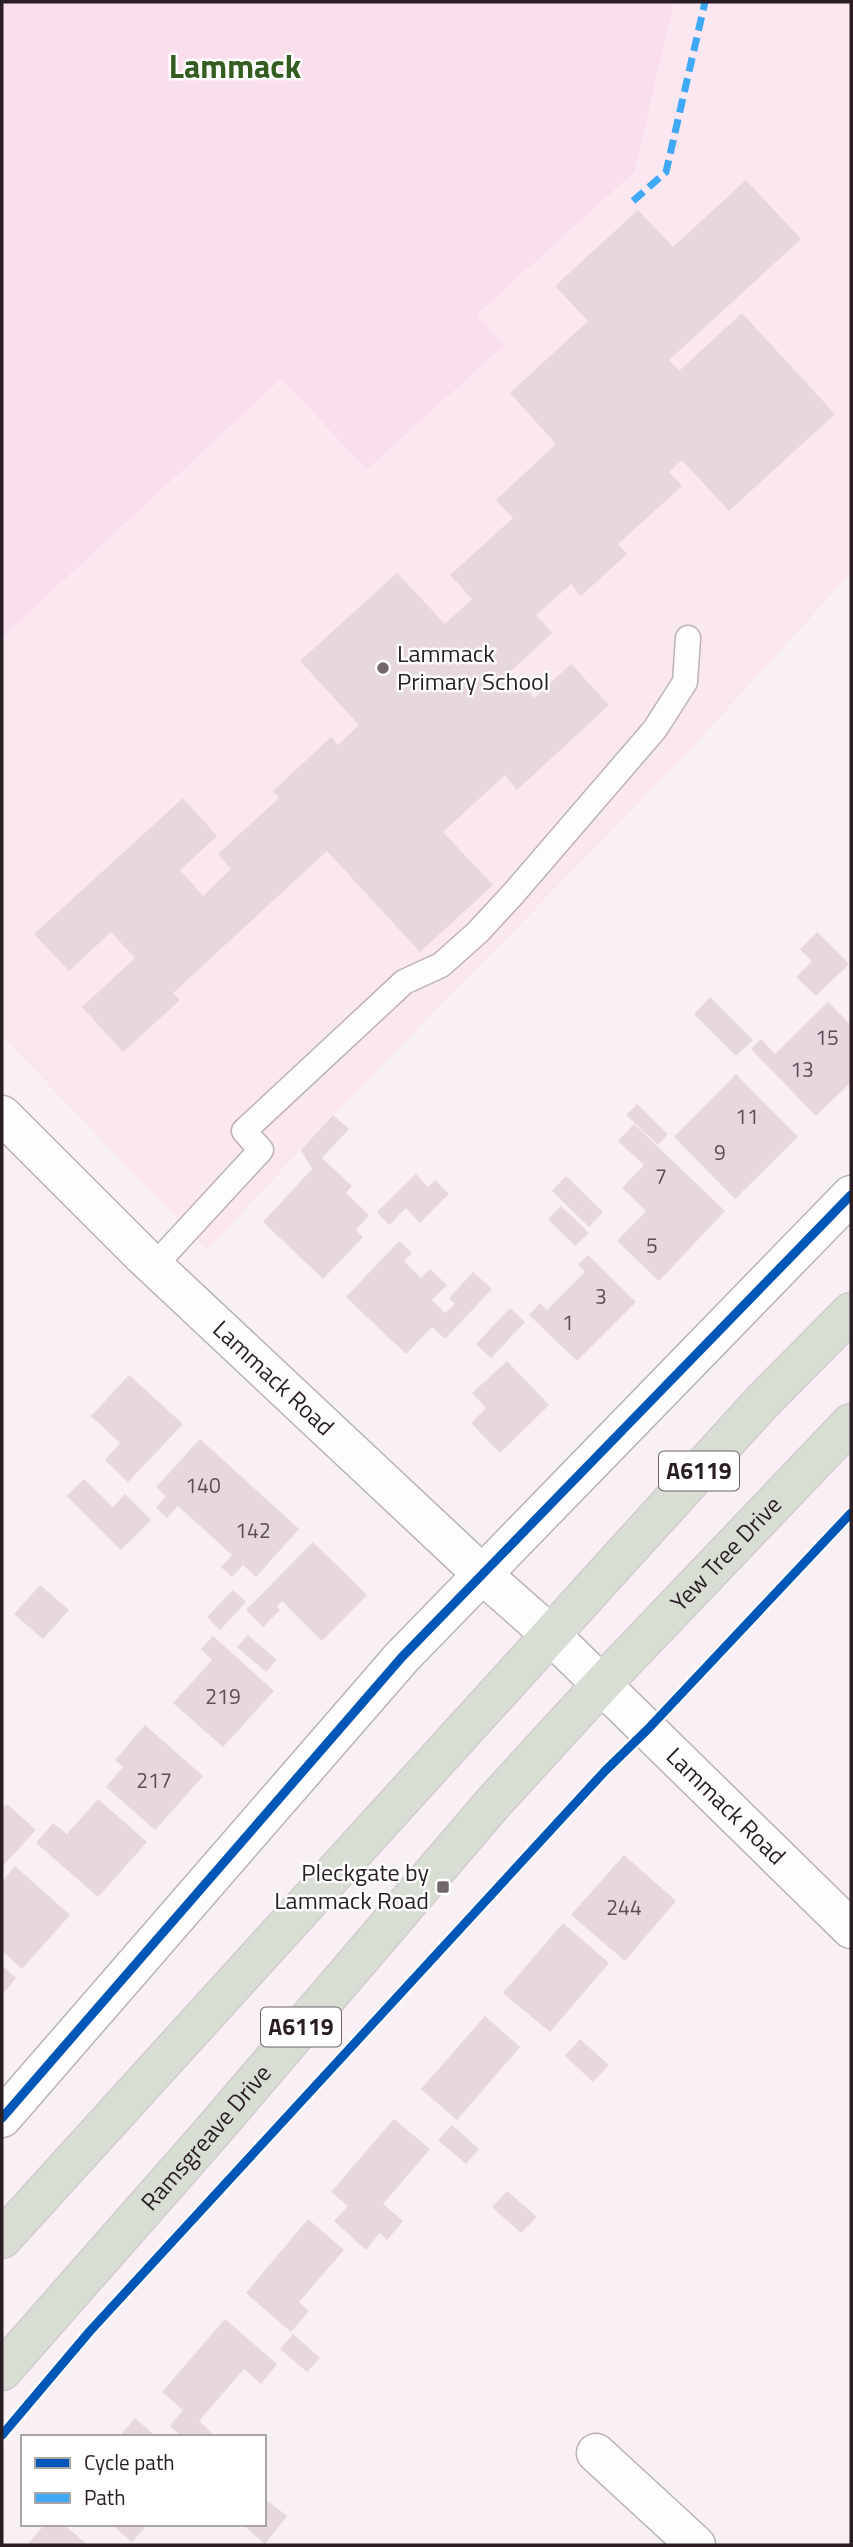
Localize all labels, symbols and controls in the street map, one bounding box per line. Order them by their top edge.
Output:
district label: Lammack [169,42,302,90]
place label: Lammack Primary School [397,635,549,699]
marker: Lammack Primary School [375,660,391,676]
house number: 15 [815,1021,839,1053]
house number: 13 [790,1053,814,1085]
house number: 11 [735,1100,759,1132]
house number: 9 [714,1136,726,1168]
house number: 7 [655,1160,667,1192]
house number: 5 [646,1229,658,1261]
house number: 3 [595,1280,607,1312]
house number: 1 [562,1306,574,1338]
street label: Lammack Road [205,1311,343,1444]
road number: A6119 [659,1452,739,1490]
house number: 140 [185,1469,221,1501]
street label: Yew Tree Drive [661,1487,789,1619]
house number: 142 [235,1514,271,1546]
house number: 219 [205,1680,241,1712]
street label: Lammack Road [659,1738,794,1873]
house number: 217 [136,1764,172,1796]
place label: Pleckgate by Lammack Road [274,1854,429,1918]
marker: Pleckgate by Lammack Road [435,1879,451,1895]
house number: 244 [606,1891,642,1923]
road number: A6119 [261,2008,341,2046]
street label: Ramsgreave Drive [132,2056,279,2218]
legend [21,2435,266,2526]
text: Cycle path [84,2446,175,2478]
text: Path [84,2481,126,2513]

